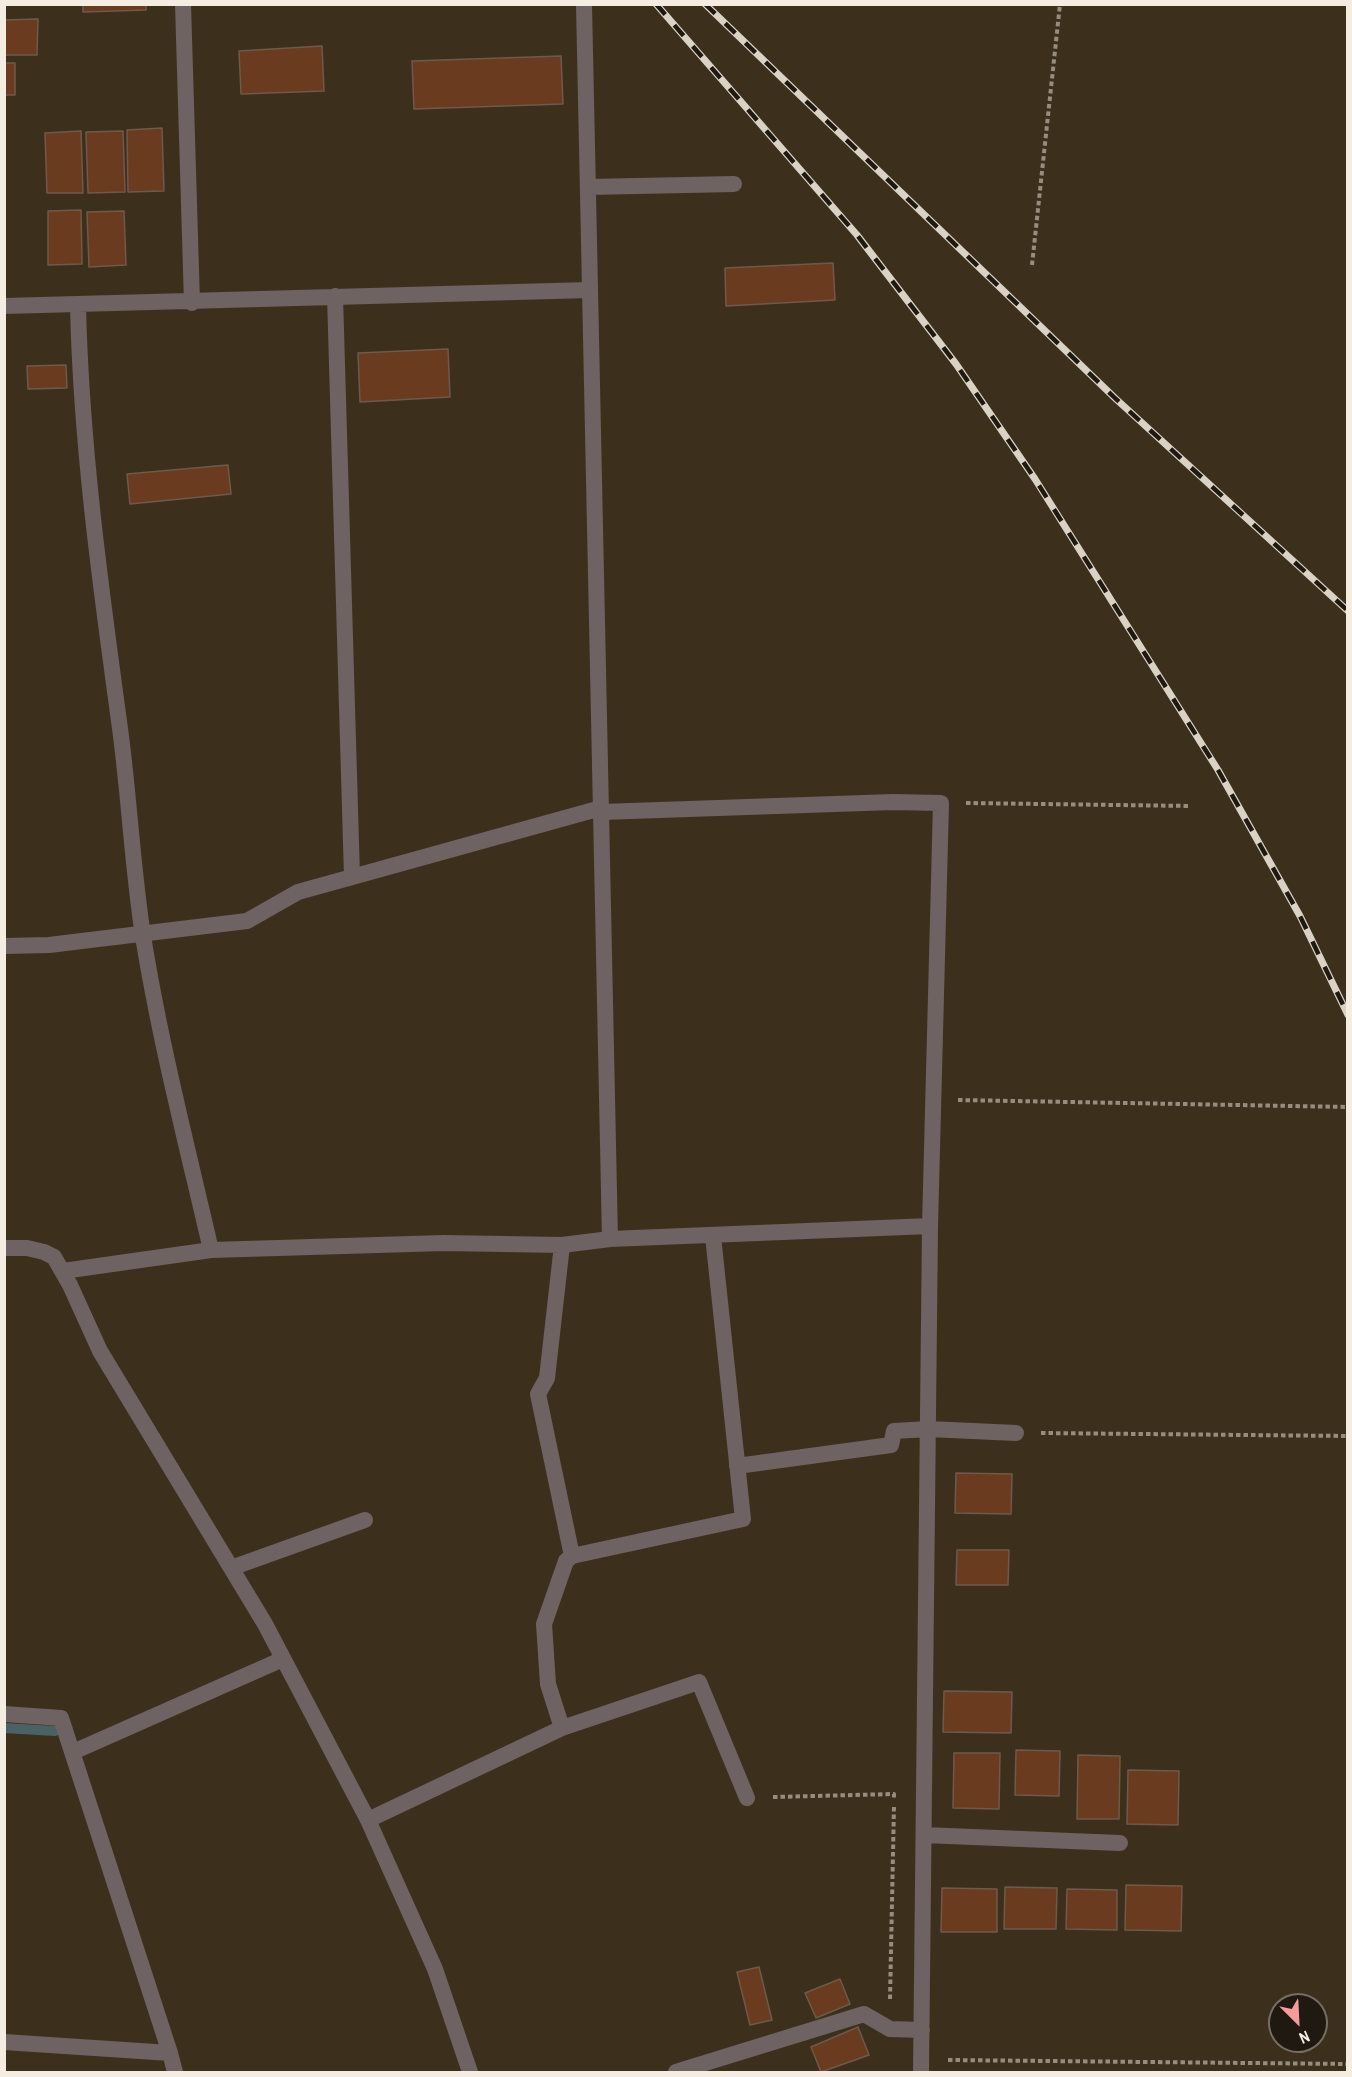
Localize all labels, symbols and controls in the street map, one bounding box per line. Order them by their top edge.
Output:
north arrow [1268,1993,1328,2053]
text: N [1296,2026,1313,2050]

